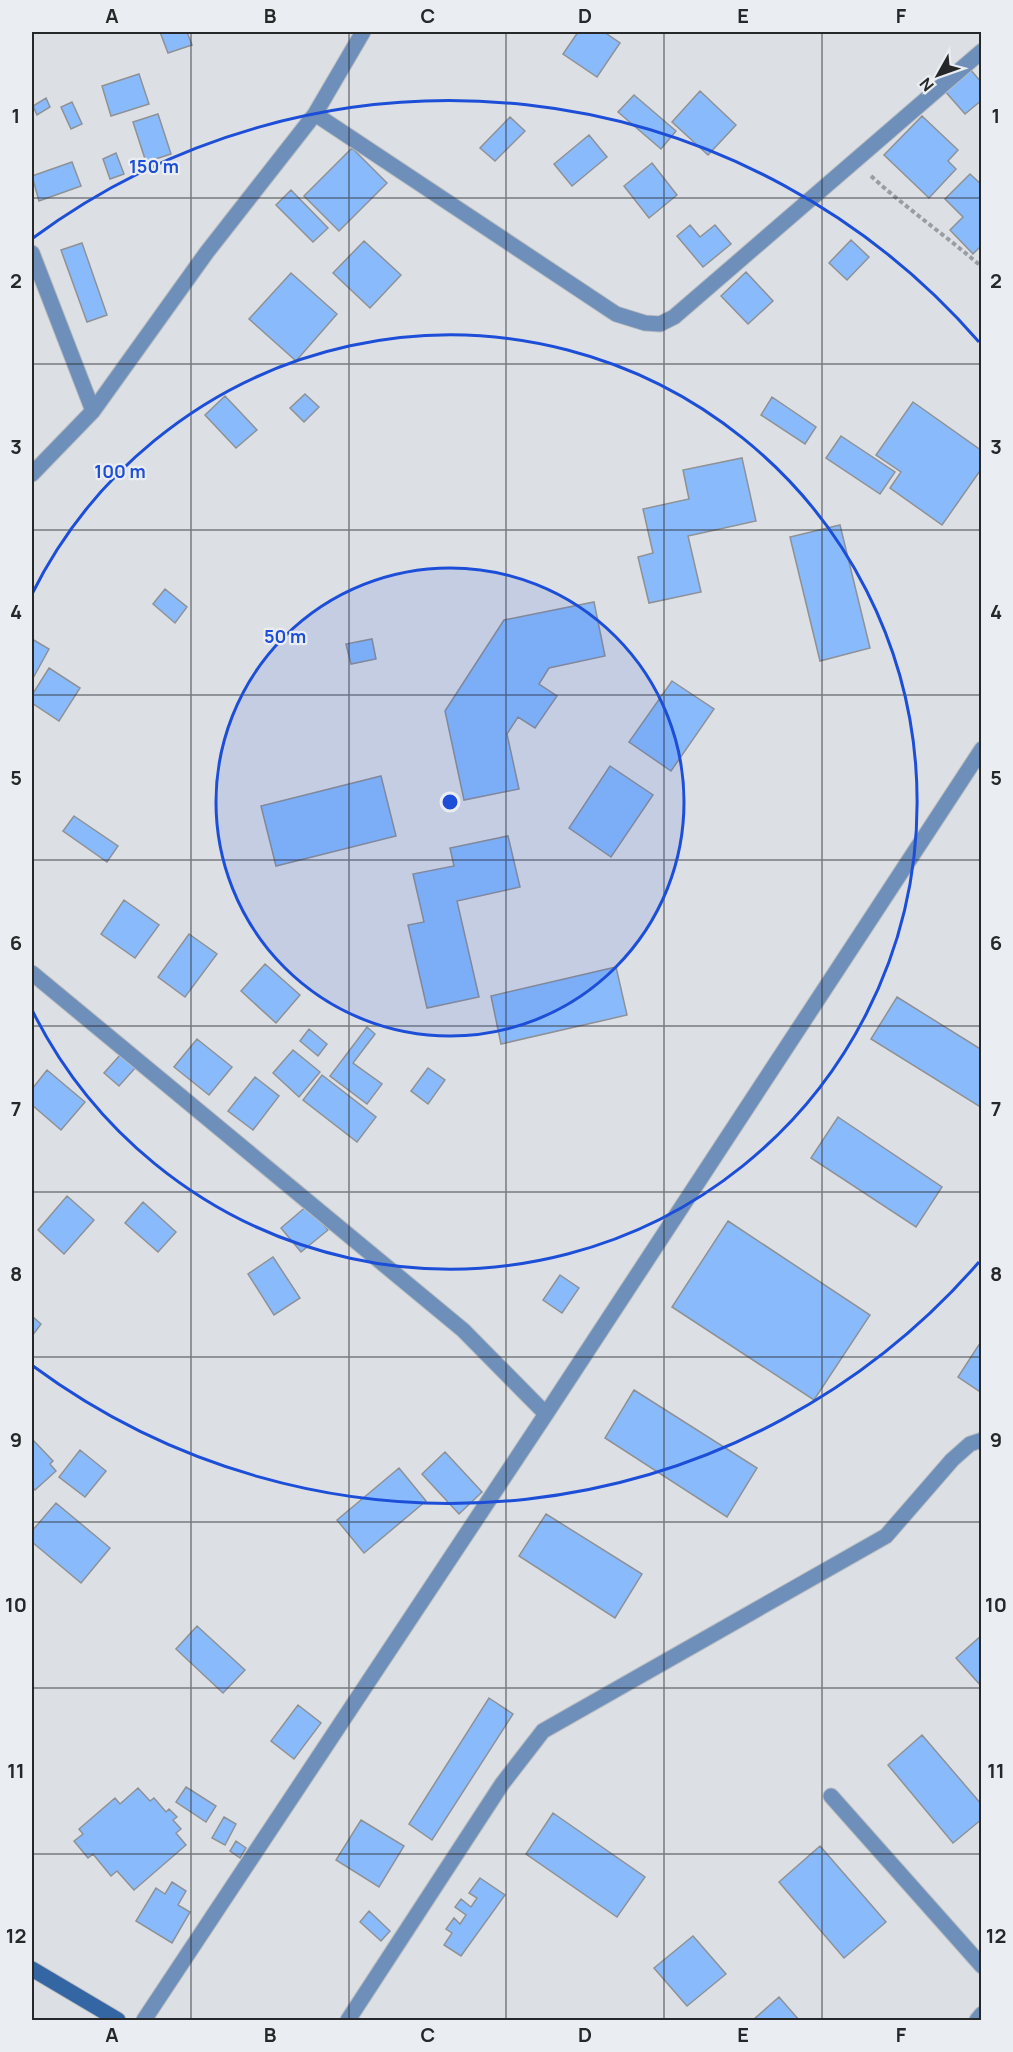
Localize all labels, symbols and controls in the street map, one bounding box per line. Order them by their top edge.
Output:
text: A [105,2,119,29]
text: B [264,2,277,29]
text: C [421,2,435,29]
text: D [578,2,592,29]
text: E [737,2,749,29]
text: F [896,2,907,29]
north arrow [908,45,968,105]
text: N [914,73,939,96]
text: 1 [12,102,20,129]
text: 1 [992,102,1000,129]
text: 150 m [129,154,179,178]
text: 2 [10,267,22,294]
text: 2 [990,267,1002,294]
text: 3 [10,433,22,460]
text: 3 [990,433,1002,460]
text: 100 m [94,459,146,483]
text: 4 [10,598,22,625]
text: 4 [990,598,1002,625]
text: 50 m [264,624,306,648]
text: 5 [10,764,22,791]
text: 5 [990,764,1002,791]
centre of rings [440,792,460,812]
text: 6 [10,929,22,956]
text: 6 [990,929,1002,956]
text: 7 [11,1095,21,1122]
text: 7 [991,1095,1001,1122]
text: 8 [10,1260,22,1287]
text: 8 [990,1260,1002,1287]
text: 9 [10,1426,22,1453]
text: 9 [990,1426,1002,1453]
text: 10 [5,1591,27,1618]
text: 10 [985,1591,1007,1618]
text: 11 [7,1757,25,1784]
text: 11 [987,1757,1005,1784]
text: 12 [6,1922,26,1949]
text: 12 [986,1922,1006,1949]
text: A [105,2021,119,2048]
text: B [264,2021,277,2048]
text: C [421,2021,435,2048]
text: D [578,2021,592,2048]
text: E [737,2021,749,2048]
text: F [896,2021,907,2048]

